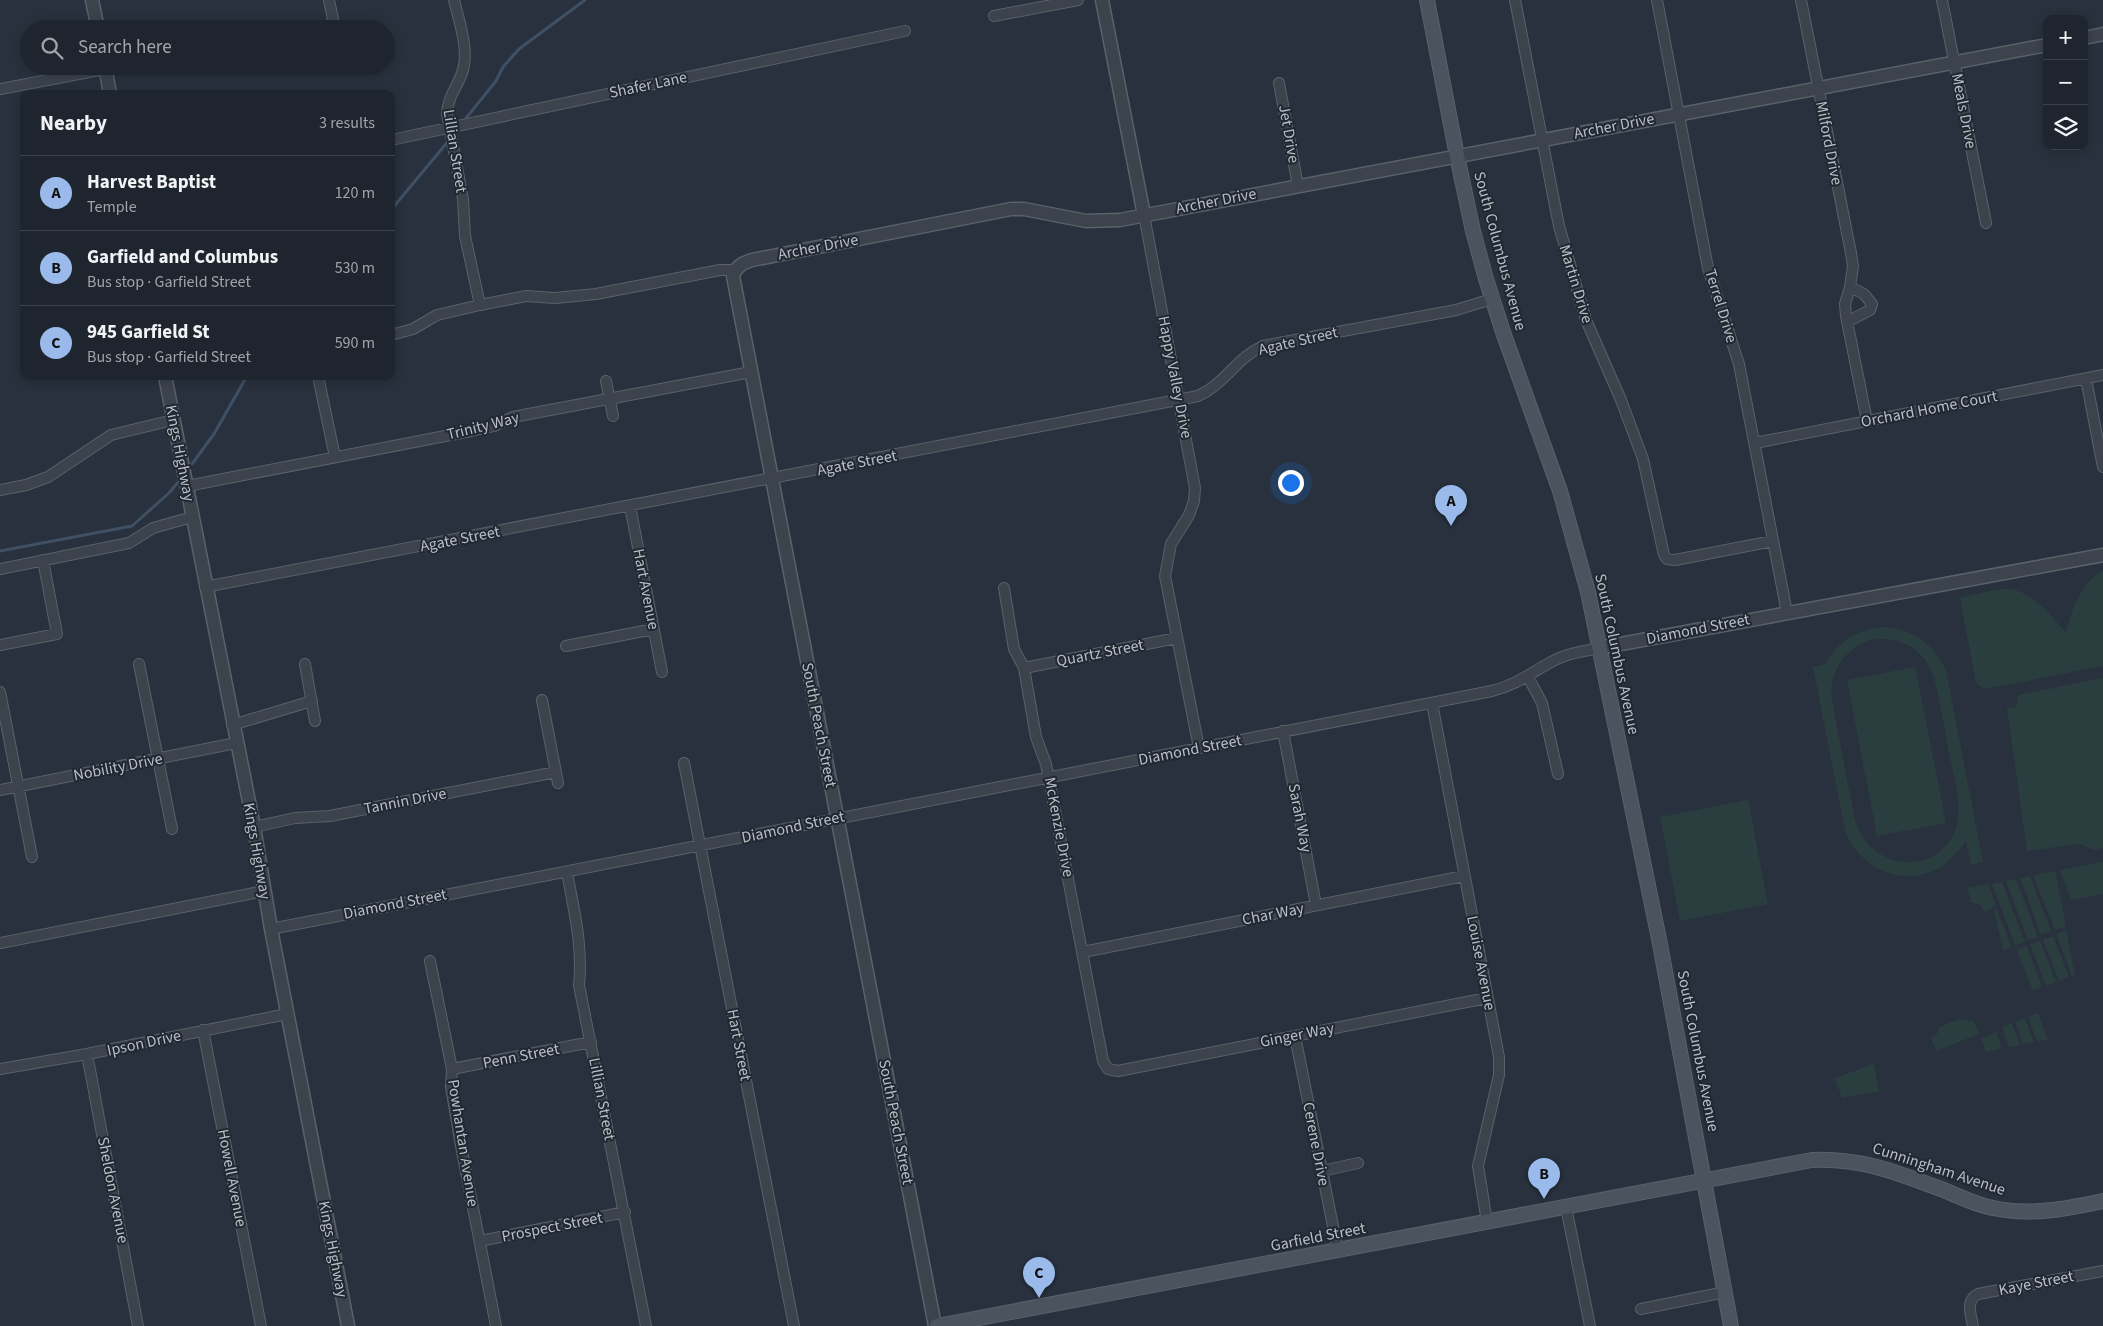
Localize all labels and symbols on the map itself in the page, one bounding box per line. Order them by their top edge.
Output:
street label: Shafer Lane [607,66,689,104]
street label: Meals Drive [1946,72,1982,150]
street label: Milford Drive [1810,99,1848,187]
street label: Jet Drive [1273,103,1305,165]
street label: Archer Drive [1572,107,1656,145]
street label: Lillian Street [438,108,473,195]
street label: South Columbus Avenue [1468,169,1532,333]
street label: Archer Drive [1174,182,1258,220]
street label: Archer Drive [776,228,860,266]
street label: Martin Drive [1554,242,1598,326]
street label: Terrel Drive [1699,266,1743,346]
street label: Happy Valley Drive [1152,314,1198,440]
street label: Agate Street [1256,321,1340,361]
street label: Orchard Home Court [1859,385,2000,433]
street label: Kings Highway [160,403,200,504]
street label: Trinity Way [444,406,522,446]
street label: Agate Street [815,444,899,482]
your location [1278,470,1304,496]
pin: A [1435,485,1467,526]
street label: Agate Street [418,520,502,558]
street label: Hart Avenue [627,547,665,631]
street label: South Columbus Avenue [1589,572,1645,736]
street label: Diamond Street [1645,608,1752,650]
street label: Quartz Street [1054,634,1146,672]
street label: South Peach Street [796,661,842,790]
street label: Diamond Street [1137,729,1244,771]
street label: Nobility Drive [71,748,165,786]
street label: McKenzie Drive [1039,775,1079,879]
street label: Tannin Drive [362,782,448,820]
street label: Sarah Way [1283,782,1318,855]
street label: Kings Highway [238,801,276,902]
street label: Diamond Street [740,805,847,849]
street label: Diamond Street [342,883,449,925]
street label: Char Way [1240,897,1306,931]
street label: Louise Avenue [1461,914,1501,1012]
street label: South Columbus Avenue [1672,968,1724,1134]
street label: Hart Street [721,1007,757,1083]
street label: Ginger Way [1258,1017,1336,1053]
street label: Ipson Drive [105,1024,183,1062]
street label: Penn Street [481,1038,562,1074]
street label: Lillian Street [583,1056,621,1143]
street label: South Peach Street [873,1058,919,1187]
street label: Powhantan Avenue [442,1078,484,1208]
street label: Cerene Drive [1297,1100,1335,1188]
street label: Howell Avenue [212,1127,252,1229]
street label: Sheldon Avenue [92,1135,134,1245]
street label: Cunningham Avenue [1870,1137,2008,1201]
pin: B [1528,1158,1560,1199]
street label: Kings Highway [313,1199,353,1300]
street label: Prospect Street [500,1206,605,1248]
street label: Garfield Street [1269,1217,1368,1257]
pin: C [1023,1257,1055,1298]
street label: Kaye Street [1997,1265,2076,1301]

